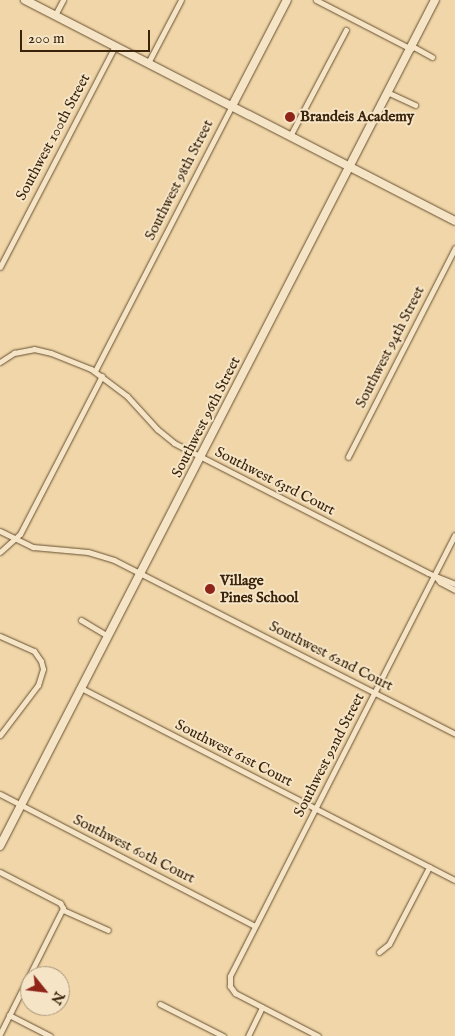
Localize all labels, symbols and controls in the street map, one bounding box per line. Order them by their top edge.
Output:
scale bar [22,20,152,52]
text: 200 m [28,29,65,48]
street label: Southwest 100th Street [12,71,94,203]
place label: Brandeis Academy [300,108,414,126]
marker: Brandeis Academy [284,111,296,123]
street label: Southwest 98th Street [141,117,217,243]
street label: Southwest 94th Street [352,283,428,411]
street label: Southwest 96th Street [168,354,244,480]
street label: Southwest 63rd Court [212,443,338,519]
place label: Village Pines School [220,571,298,606]
marker: Village Pines School [204,583,216,595]
street label: Southwest 62nd Court [266,617,396,695]
street label: Southwest 92nd Street [290,690,368,820]
street label: Southwest 61st Court [172,716,296,790]
street label: Southwest 60th Court [70,811,198,887]
north arrow [20,966,70,1016]
text: N [46,988,68,1007]

